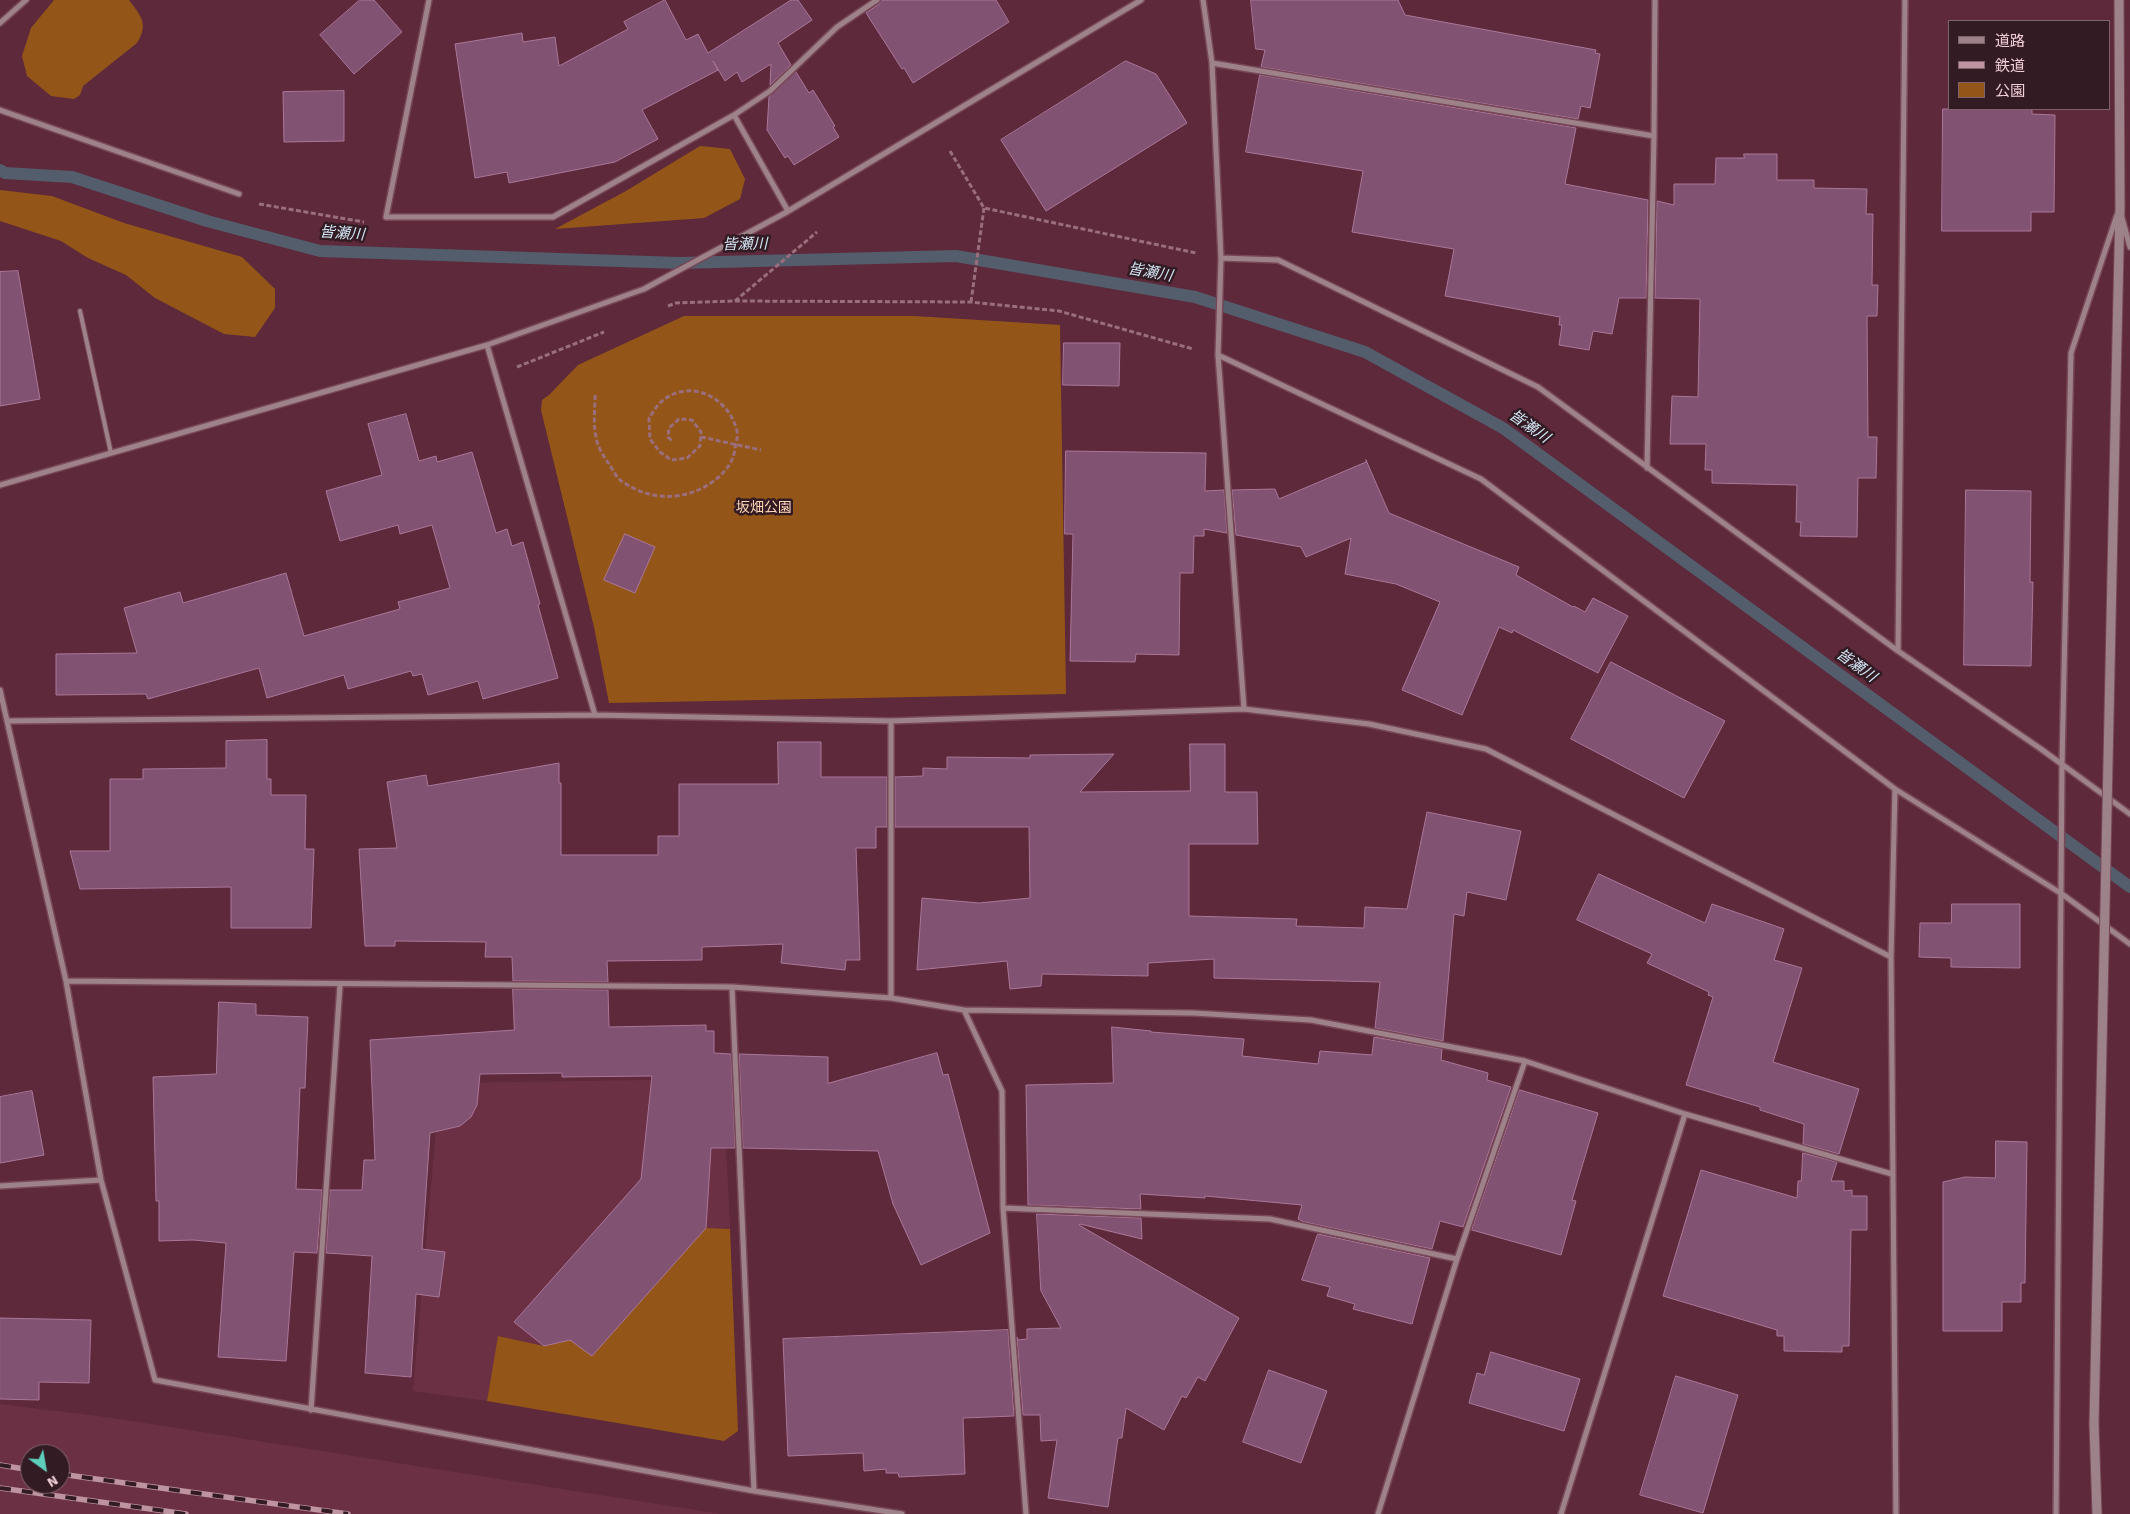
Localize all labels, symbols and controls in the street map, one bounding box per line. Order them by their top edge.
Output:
legend [1948,20,2110,110]
text: 道路 [1995,32,2025,50]
text: 鉄道 [1995,57,2025,75]
text: 公園 [1995,82,2025,100]
water label: 皆瀬川 [319,223,365,245]
water label: 皆瀬川 [722,236,768,254]
water label: 皆瀬川 [1126,260,1174,286]
water label: 皆瀬川 [1505,407,1553,447]
park label: 坂畑公園 [736,500,792,516]
water label: 皆瀬川 [1833,645,1879,687]
north arrow [20,1444,70,1494]
text: N [44,1472,61,1491]

